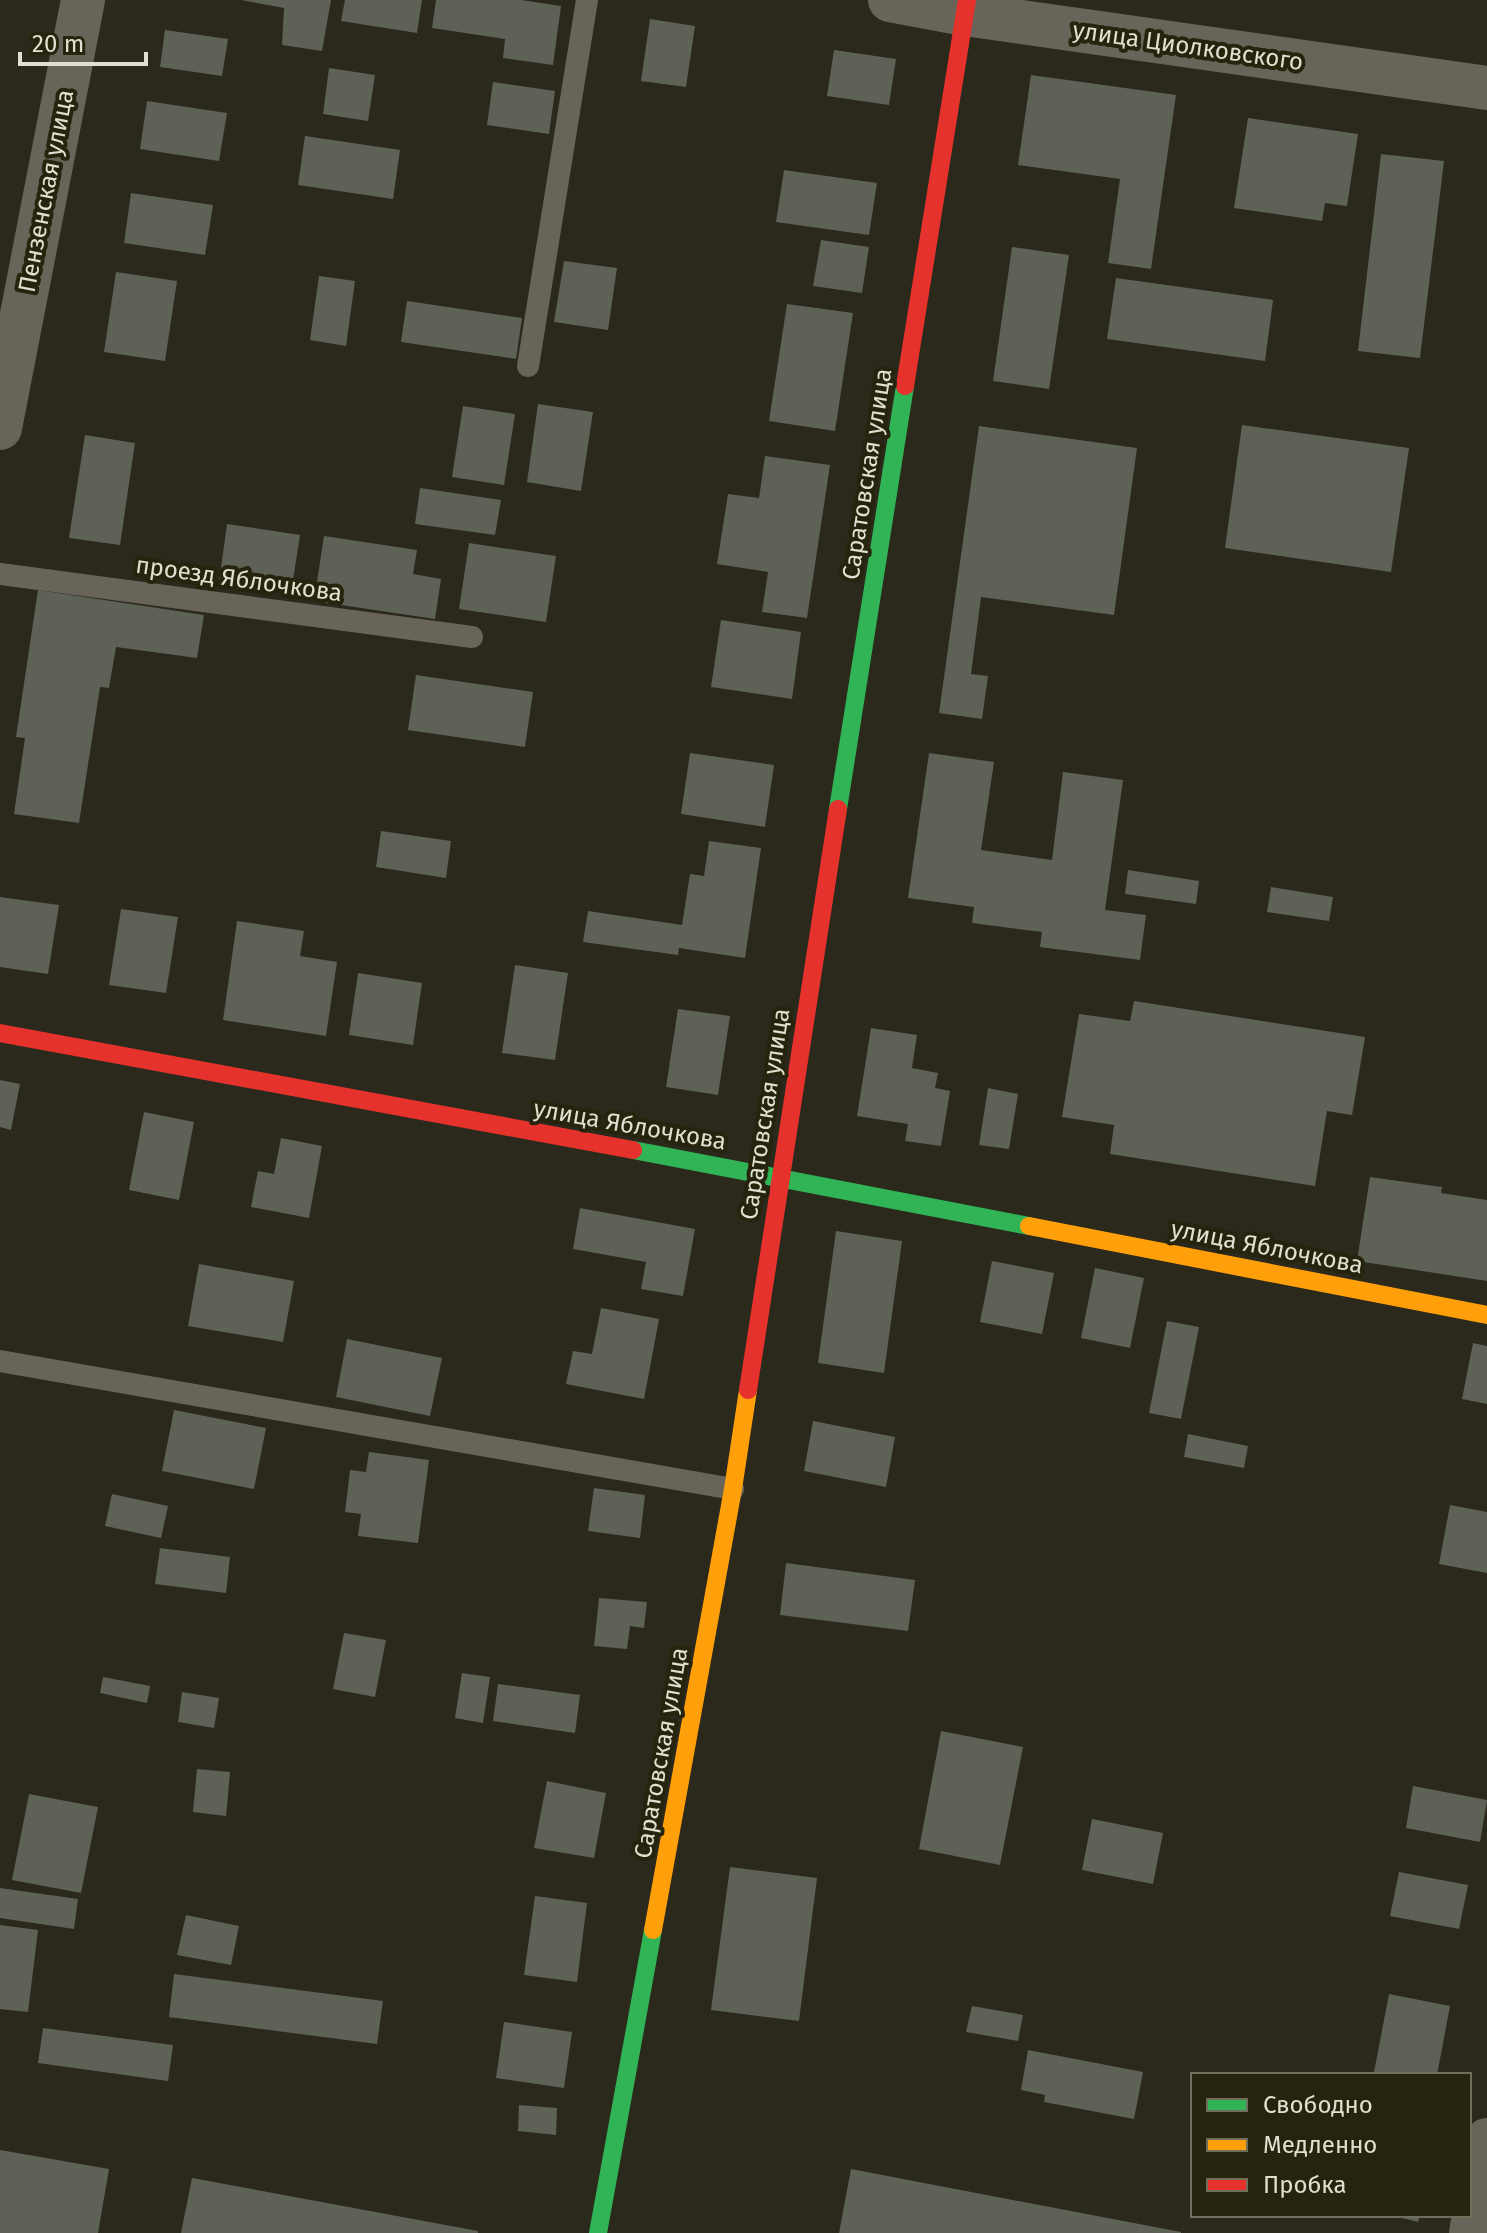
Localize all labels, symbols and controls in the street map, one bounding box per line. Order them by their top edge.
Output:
scale bar [20,16,146,66]
street label: улица Циолковского [1071,16,1305,76]
text: 20 m [32,30,84,58]
street label: Пензенская улица [13,87,79,295]
street label: Саратовская улица [836,366,898,582]
street label: проезд Яблочкова [134,551,344,607]
street label: Саратовская улица [734,1006,796,1222]
street label: улица Яблочкова [531,1094,729,1156]
street label: улица Яблочкова [1169,1215,1365,1279]
street label: Саратовская улица [629,1645,693,1861]
legend [1191,2073,1471,2217]
text: Свободно [1263,2091,1373,2119]
text: Медленно [1263,2131,1377,2159]
text: Пробка [1263,2171,1347,2199]

